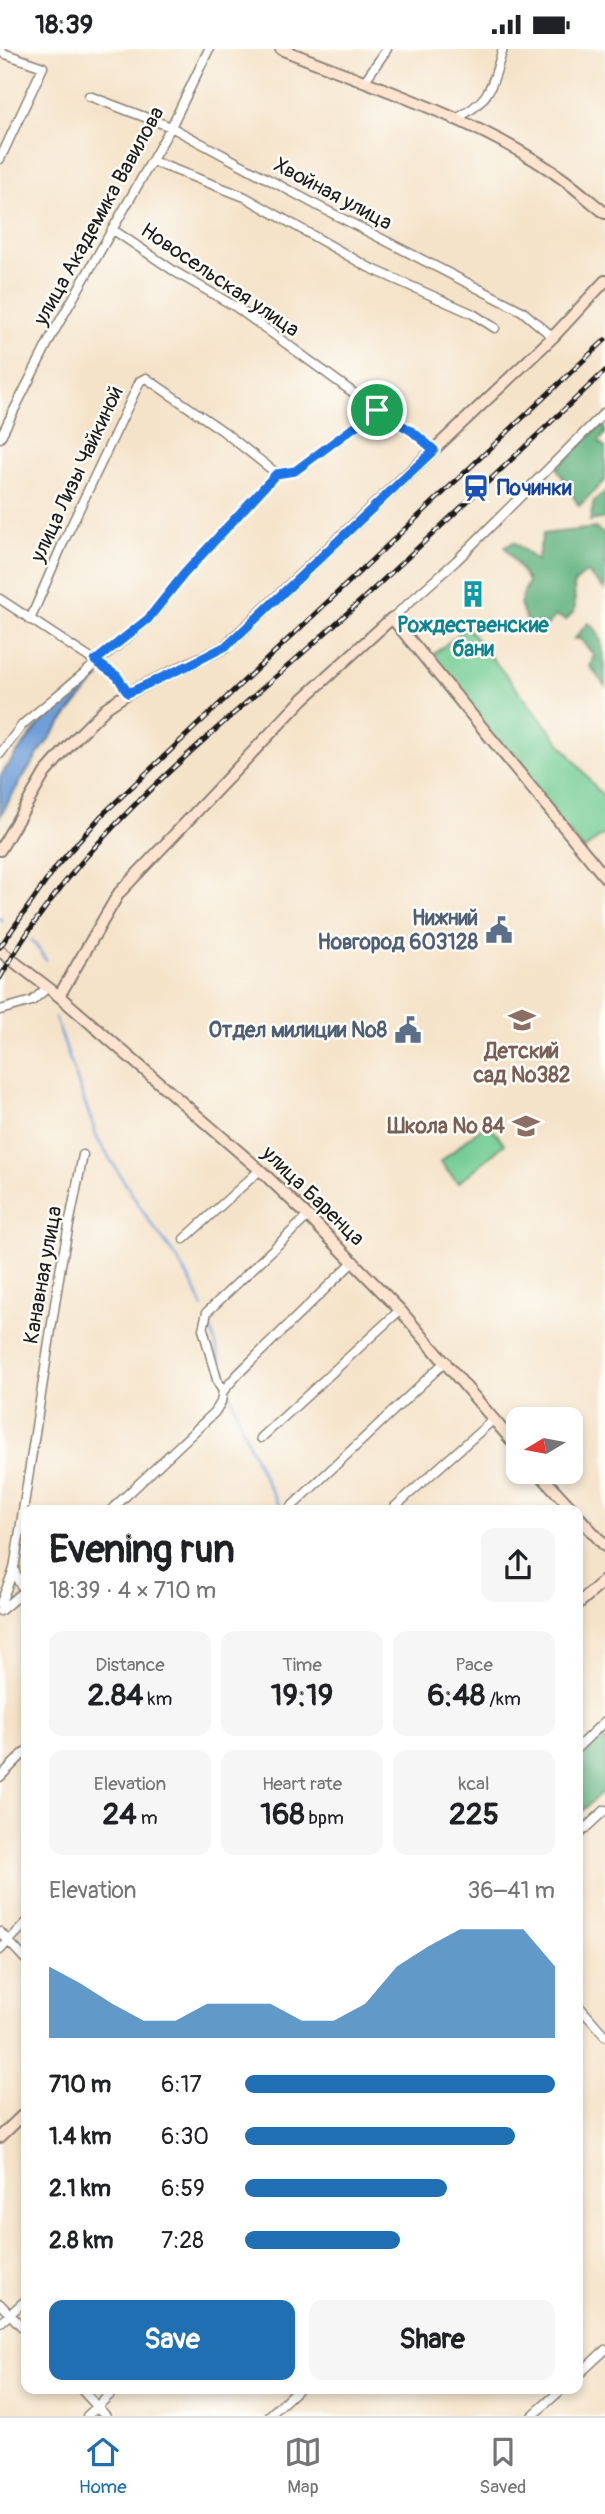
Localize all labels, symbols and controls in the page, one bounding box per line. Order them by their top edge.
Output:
text: 18:39 [35,9,93,41]
street label: улица Академика Вавилова [27,102,170,331]
street label: Хвойная улица [269,152,397,236]
street label: Новосельская улица [135,217,305,343]
pin [347,380,407,440]
street label: улица Лизы Чайкиной [24,382,130,567]
icon: arrive [358,391,396,429]
station icon: Починки [461,473,491,503]
place label: Починки [497,475,572,502]
building icon: Рождественские бани [458,579,488,609]
place label: Рождественские бани [397,612,549,663]
place label: Нижний Новгород 603128 [317,905,478,956]
public building icon: Нижний Новгород 603128 [484,915,514,945]
school or university icon: Детский сад №382 [507,1005,537,1035]
public building icon: Отдел милиции №8 [393,1015,423,1045]
place label: Отдел милиции №8 [209,1017,387,1044]
place label: Детский сад №382 [472,1038,571,1089]
school or university icon: Школа № 84 [511,1111,541,1141]
place label: Школа № 84 [387,1113,506,1140]
street label: улица Баренца [255,1139,370,1252]
street label: Канавная улица [18,1204,68,1346]
north arrow [506,1407,583,1484]
map controls [506,1407,583,1484]
text: Evening run [49,1526,235,1574]
button: share [481,1528,555,1602]
text: 18:39 · 4 × 710 m [49,1576,216,1605]
text: Distance [95,1653,165,1677]
text: Time [282,1653,322,1677]
text: Pace [455,1653,493,1677]
text: 2.84 [88,1677,143,1714]
text: 19:19 [271,1677,333,1714]
text: 6:48 [427,1677,485,1714]
text: km [143,1687,172,1711]
text: /km [485,1687,521,1711]
text: Elevation [94,1772,166,1796]
text: Heart rate [262,1772,342,1796]
text: kcal [459,1772,489,1796]
text: 24 [102,1796,137,1833]
text: 168 [260,1796,305,1833]
text: 225 [449,1796,499,1833]
text: m [137,1806,158,1830]
text: bpm [305,1806,344,1830]
text: Elevation [49,1876,137,1905]
text: 36–41 m [467,1876,555,1905]
text: 710 m [49,2070,111,2099]
text: 6:17 [161,2070,202,2099]
text: 1.4 km [49,2122,111,2151]
text: 6:30 [161,2122,209,2151]
text: 2.1 km [49,2174,111,2203]
text: 6:59 [161,2174,205,2203]
text: 2.8 km [49,2226,114,2255]
text: 7:28 [161,2226,204,2255]
button: Save [49,2300,295,2380]
button: Share [309,2300,555,2380]
tab: Home [79,2433,127,2499]
tab: Map [284,2433,322,2499]
tab: Saved [479,2433,526,2499]

